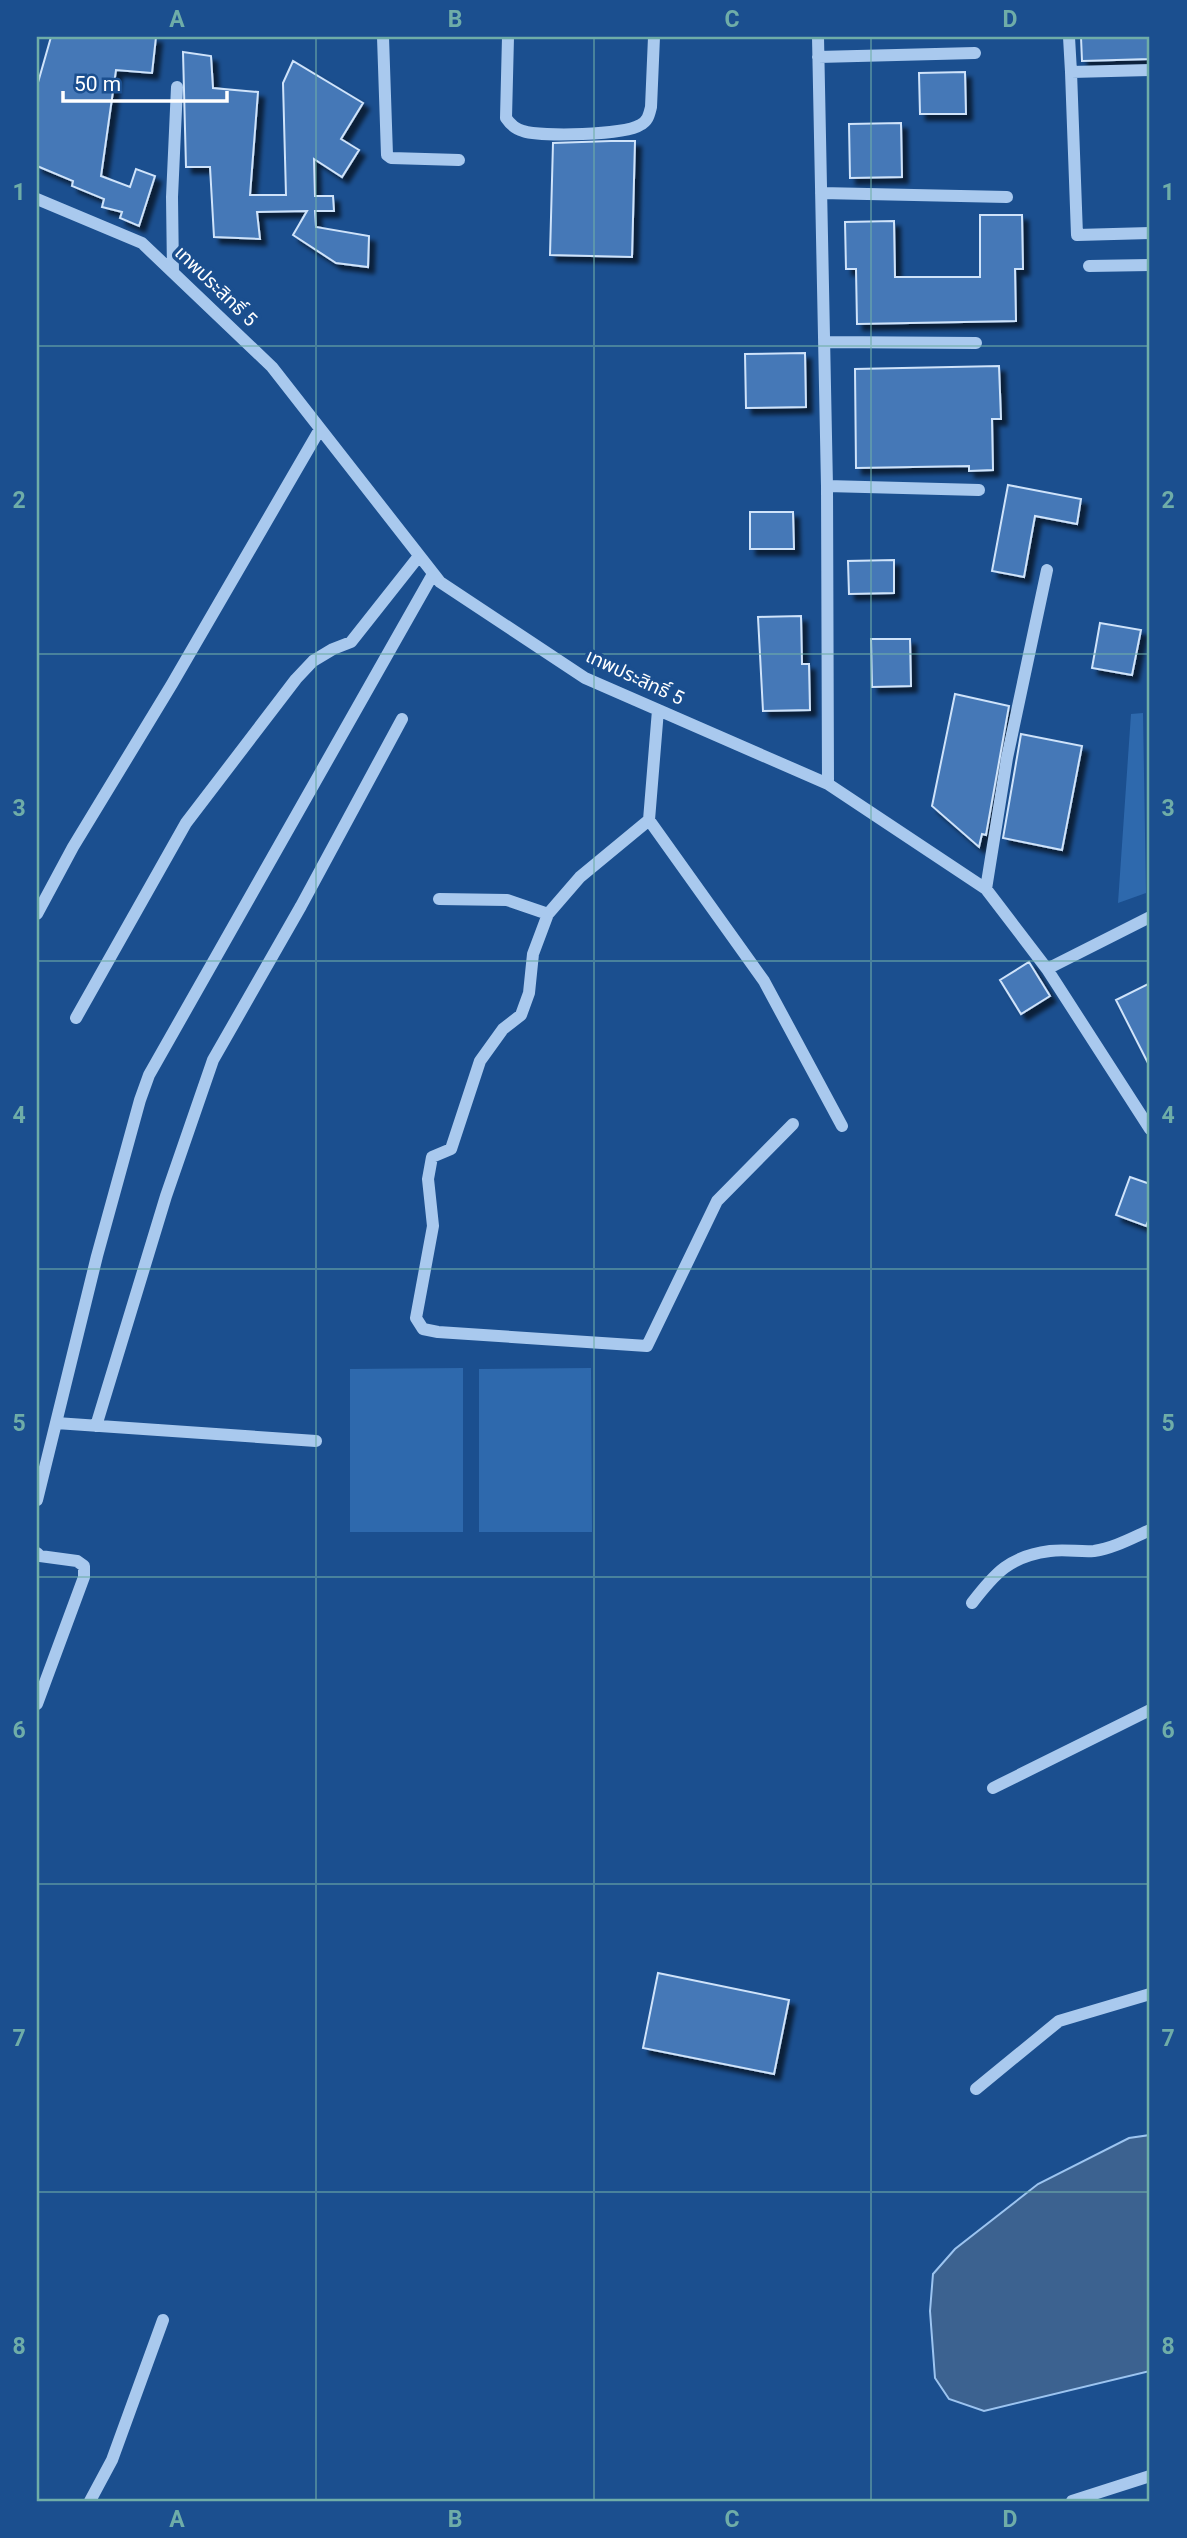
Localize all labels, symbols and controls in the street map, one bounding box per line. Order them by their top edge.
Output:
text: A [169,6,185,33]
text: B [448,6,462,33]
text: C [724,6,740,33]
text: D [1003,6,1017,33]
scale bar [63,60,228,104]
text: 50 m [74,72,121,96]
text: 1 [12,179,26,206]
text: 1 [1161,179,1175,206]
street label: เทพประสิทธิ์ 5 [170,241,262,331]
text: 2 [12,487,26,514]
text: 2 [1161,487,1175,514]
street label: เทพประสิทธิ์ 5 [582,644,688,710]
text: 3 [12,795,26,822]
text: 3 [1161,795,1175,822]
text: 4 [12,1102,26,1129]
text: 4 [1161,1102,1175,1129]
text: 5 [12,1410,26,1437]
text: 5 [1161,1410,1175,1437]
text: 6 [12,1717,26,1744]
text: 6 [1161,1717,1175,1744]
text: 7 [12,2025,26,2052]
text: 7 [1161,2025,1175,2052]
text: 8 [12,2333,26,2360]
text: 8 [1161,2333,1175,2360]
text: A [169,2506,185,2533]
text: B [448,2506,462,2533]
text: C [724,2506,740,2533]
text: D [1003,2506,1017,2533]

